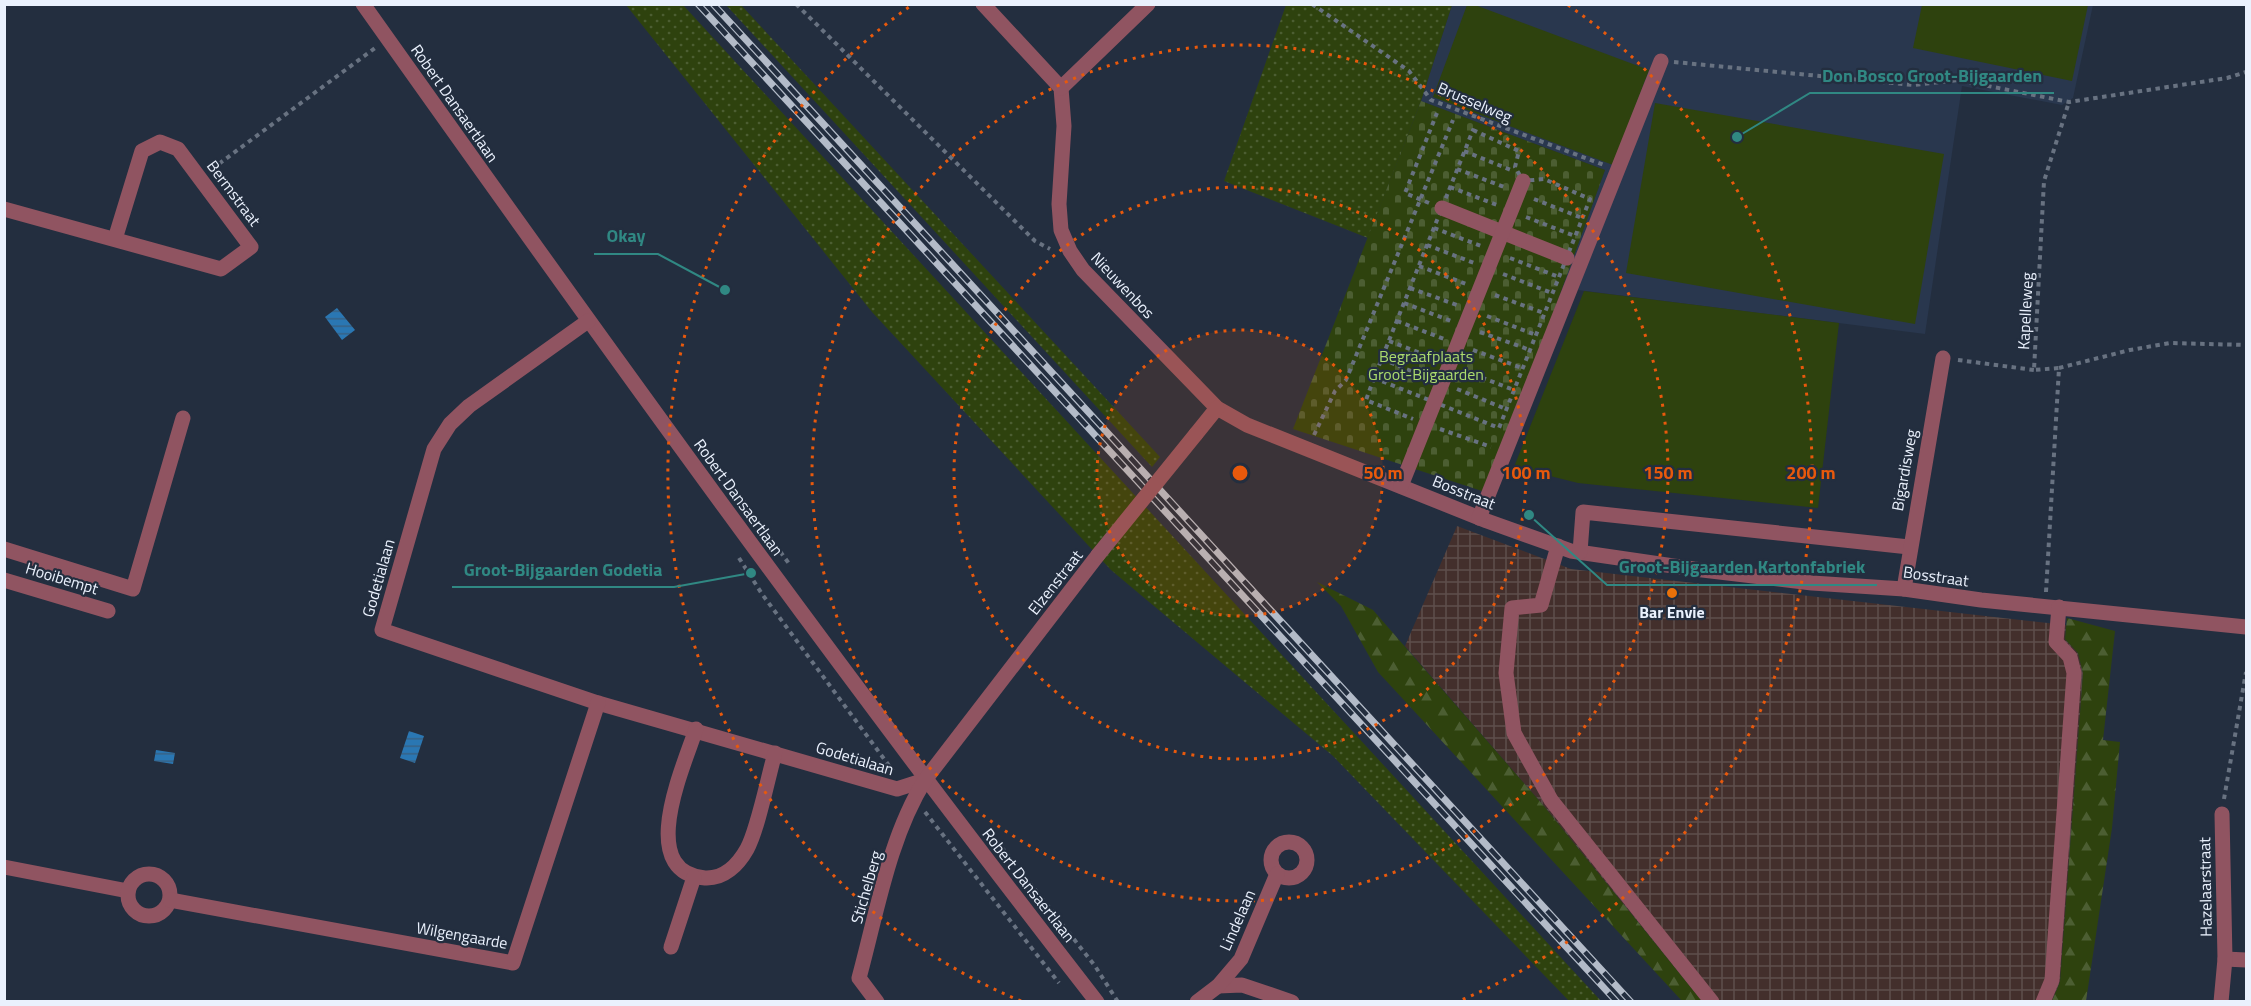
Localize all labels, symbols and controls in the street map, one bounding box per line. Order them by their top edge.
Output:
street label: Robert Dansaertlaan [405,39,505,167]
callout: Don Bosco Groot-Bijgaarden [1810,57,2054,93]
text: Don Bosco Groot-Bijgaarden [1822,62,2042,89]
street label: Brusselweg [1434,76,1516,128]
street label: Bermstraat [201,155,267,231]
callout: Okay [594,218,658,254]
text: Okay [606,222,646,249]
street label: Nieuwenbos [1086,246,1160,324]
street label: Kapelleweg [2011,272,2039,350]
park label: Begraafplaats Groot-Bijgaarden [1368,344,1484,386]
street label: Bigardisweg [1885,427,1923,513]
street label: Robert Dansaertlaan [688,434,790,560]
text: 50 m [1363,459,1403,486]
text: 100 m [1501,459,1551,486]
text: 150 m [1643,459,1693,486]
text: 200 m [1786,459,1836,486]
centre of rings [1230,463,1250,483]
street label: Bosstraat [1429,469,1499,516]
street label: Godetialaan [355,536,401,620]
street label: Elzenstraat [1022,544,1088,620]
callout: Groot-Bijgaarden Kartonfabriek [1607,549,1877,585]
callout: Groot-Bijgaarden Godetia [452,551,674,587]
text: Groot-Bijgaarden Kartonfabriek [1619,553,1866,580]
street label: Hooibempt [23,556,102,601]
text: Groot-Bijgaarden Godetia [464,556,662,583]
street label: Bosstraat [1902,560,1971,593]
marker: Bar Envie [1665,586,1679,600]
place label: Bar Envie [1639,600,1705,624]
street label: Godetialaan [813,735,897,781]
street label: Robert Dansaertlaan [977,823,1081,947]
street label: Hazelaarstraat [2192,837,2218,937]
street label: Stichelberg [844,848,888,926]
street label: Lindelaan [1213,886,1261,954]
street label: Wilgengaarde [414,915,510,955]

